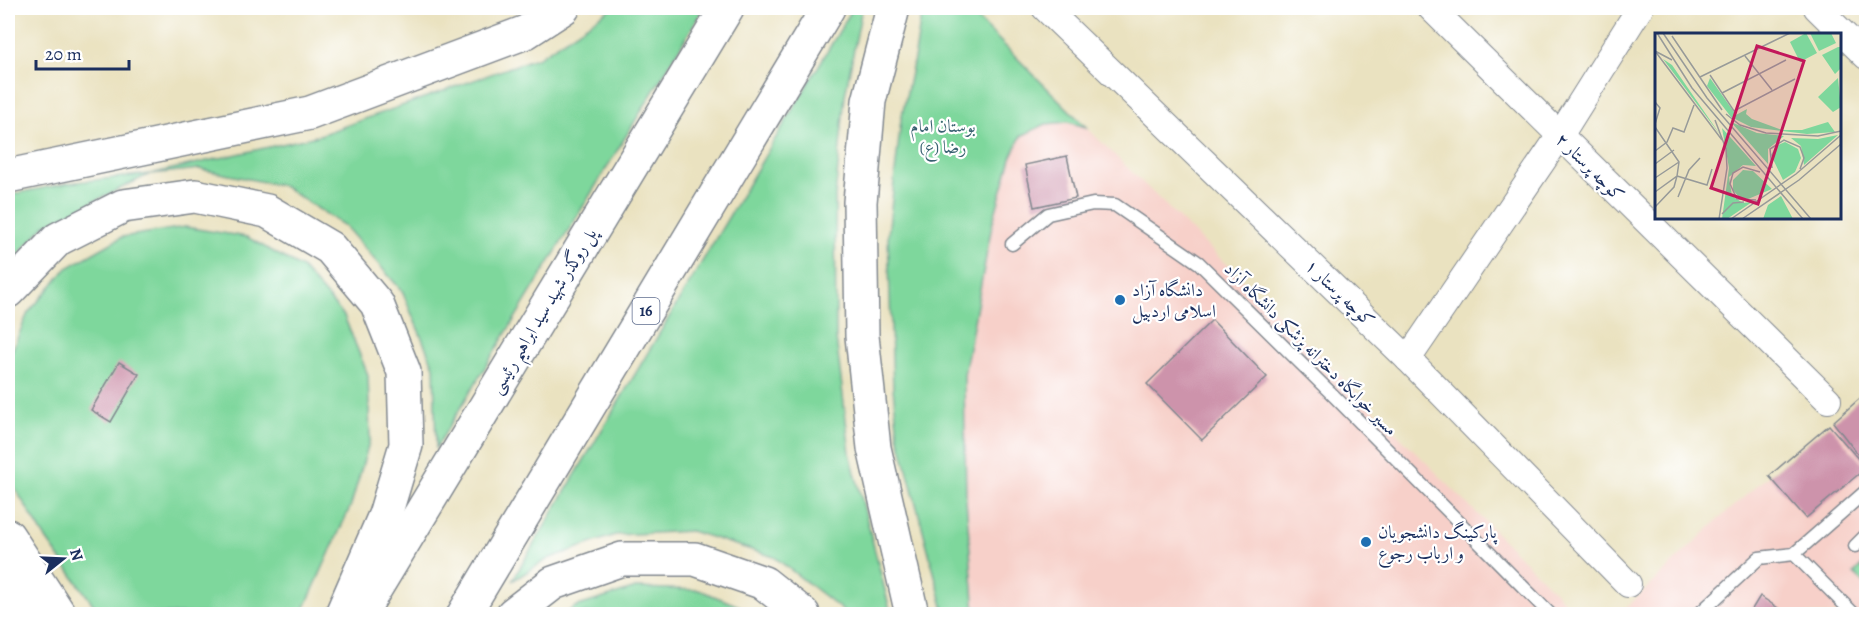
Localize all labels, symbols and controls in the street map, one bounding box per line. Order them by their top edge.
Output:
scale bar [36,33,129,71]
inset map [1655,33,1841,219]
text: 20 m [45,42,82,66]
park label: بوستان امام رضا (ع) [910,114,976,162]
street label: کوچه پرستار ۲ [1550,127,1630,207]
street label: پل روگذر شهید سید ابراهیم رئیسی [483,222,608,401]
street label: کوچه پرستار ۱ [1299,254,1380,333]
street label: مسیر خوابگاه دخترانه پزشکی دانشگاه آزاد [1218,257,1403,442]
place label: دانشگاه آزاد اسلامی اردبیل [1132,278,1216,324]
marker: دانشگاه آزاد اسلامی اردبیل [1113,293,1127,307]
road number: 16 [632,298,660,324]
place label: پارکینگ دانشجویان و ارباب رجوع [1378,520,1498,568]
north arrow [33,529,93,589]
marker: پارکینگ دانشجویان و ارباب رجوع [1359,535,1373,549]
text: N [64,546,89,564]

